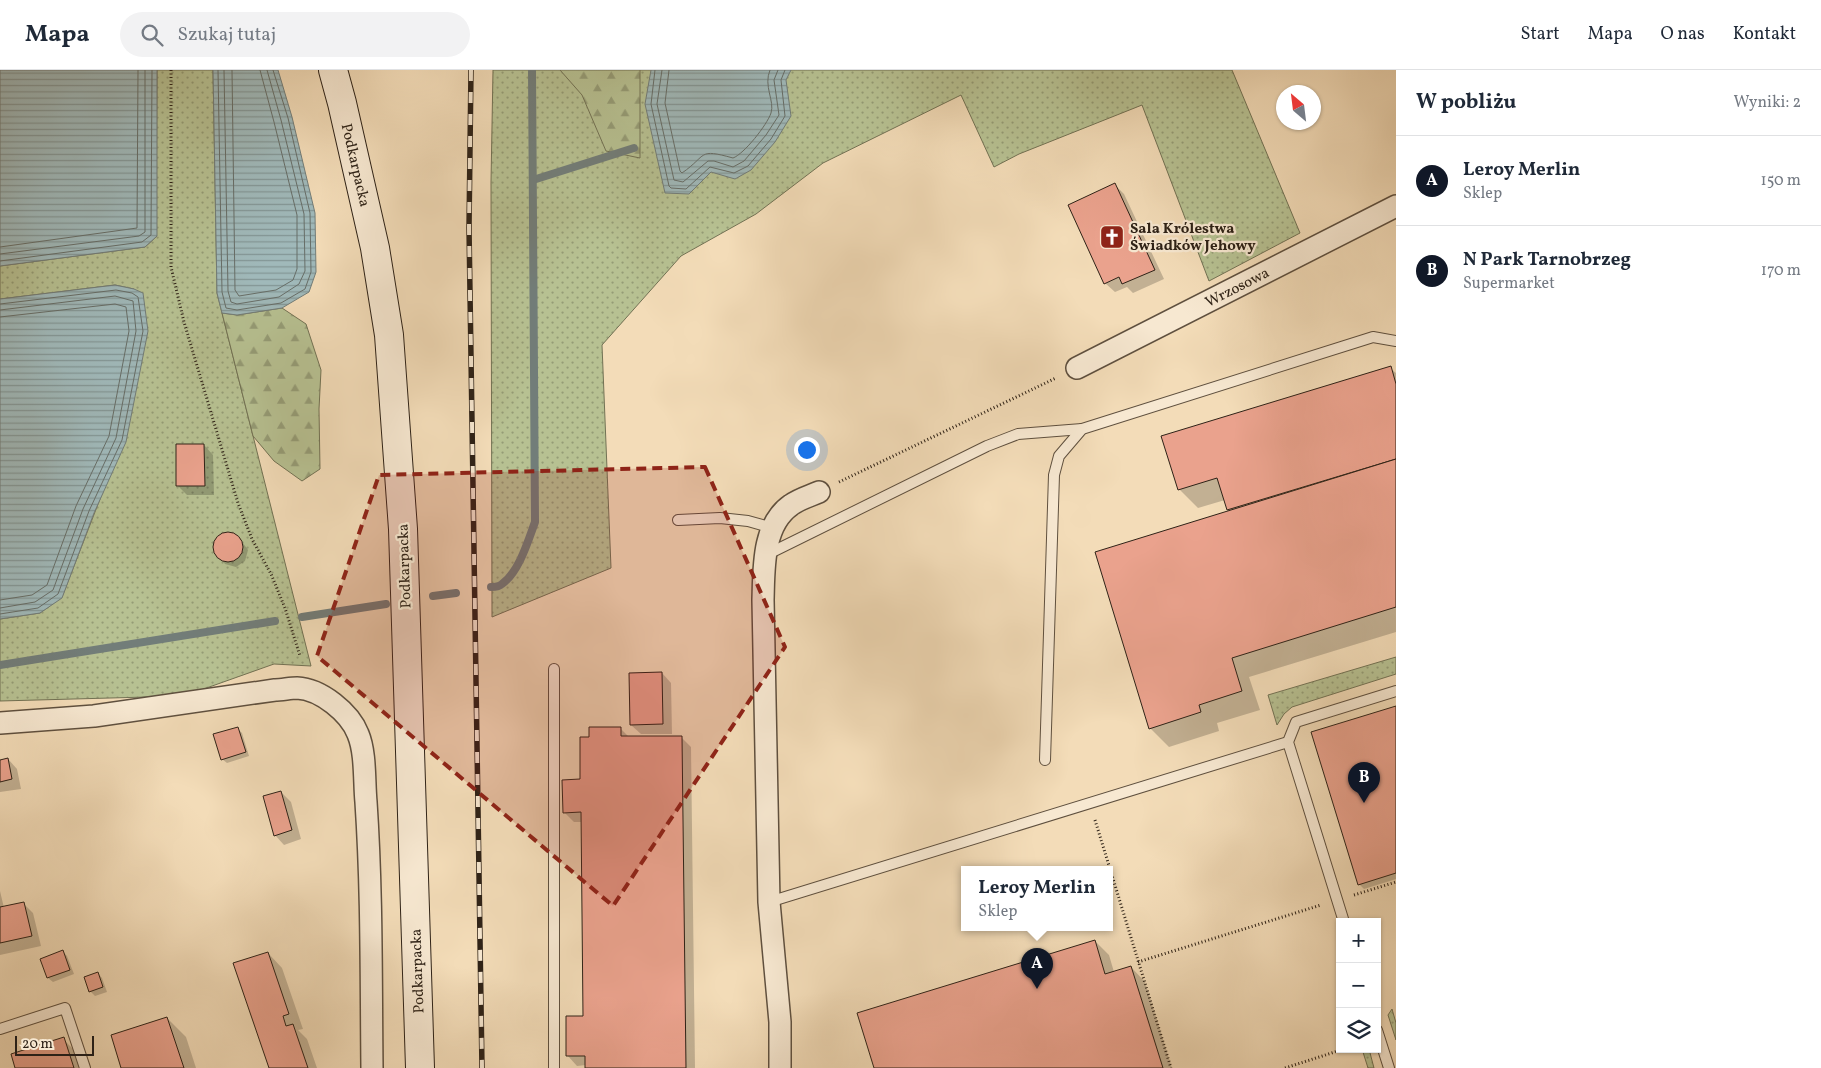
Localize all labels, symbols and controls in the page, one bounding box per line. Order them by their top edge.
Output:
search box [120,12,470,57]
text: Mapa [25,18,90,52]
icon: search [138,21,166,49]
text: Szukaj tutaj [178,22,276,48]
text: Start [1521,22,1560,47]
text: Mapa [1588,22,1633,47]
text: O nas [1661,22,1705,47]
text: Kontakt [1733,22,1796,47]
north arrow [1276,85,1321,130]
text: W pobliżu [1416,88,1516,117]
text: Wyniki: 2 [1733,92,1801,114]
street label: Podkarpacka [335,122,374,209]
text: Leroy Merlin [1463,157,1580,183]
text: A [1426,170,1438,192]
text: 150 m [1760,170,1801,192]
text: Sklep [1463,183,1502,205]
place label: Sala Królestwa Świadków Jehowy [1130,219,1256,257]
church icon: Sala Królestwa Świadków Jehowy [1099,224,1125,250]
text: N Park Tarnobrzeg [1463,247,1631,273]
text: B [1427,260,1437,282]
text: 170 m [1761,260,1801,282]
street label: Wrzosowa [1202,263,1273,313]
text: Supermarket [1463,273,1555,295]
your location [794,437,820,463]
street label: Podkarpacka [394,523,417,609]
pin: B [1348,762,1380,803]
popup [961,866,1113,931]
text: Leroy Merlin [978,875,1096,901]
text: Sklep [978,901,1017,923]
map controls [1336,918,1381,1053]
button: + [1336,918,1381,963]
street label: Podkarpacka [407,928,430,1014]
pin: A [1021,948,1053,989]
button: − [1336,963,1381,1008]
button: layers [1336,1008,1381,1053]
scale bar [15,1033,94,1056]
text: 20 m [22,1035,53,1054]

